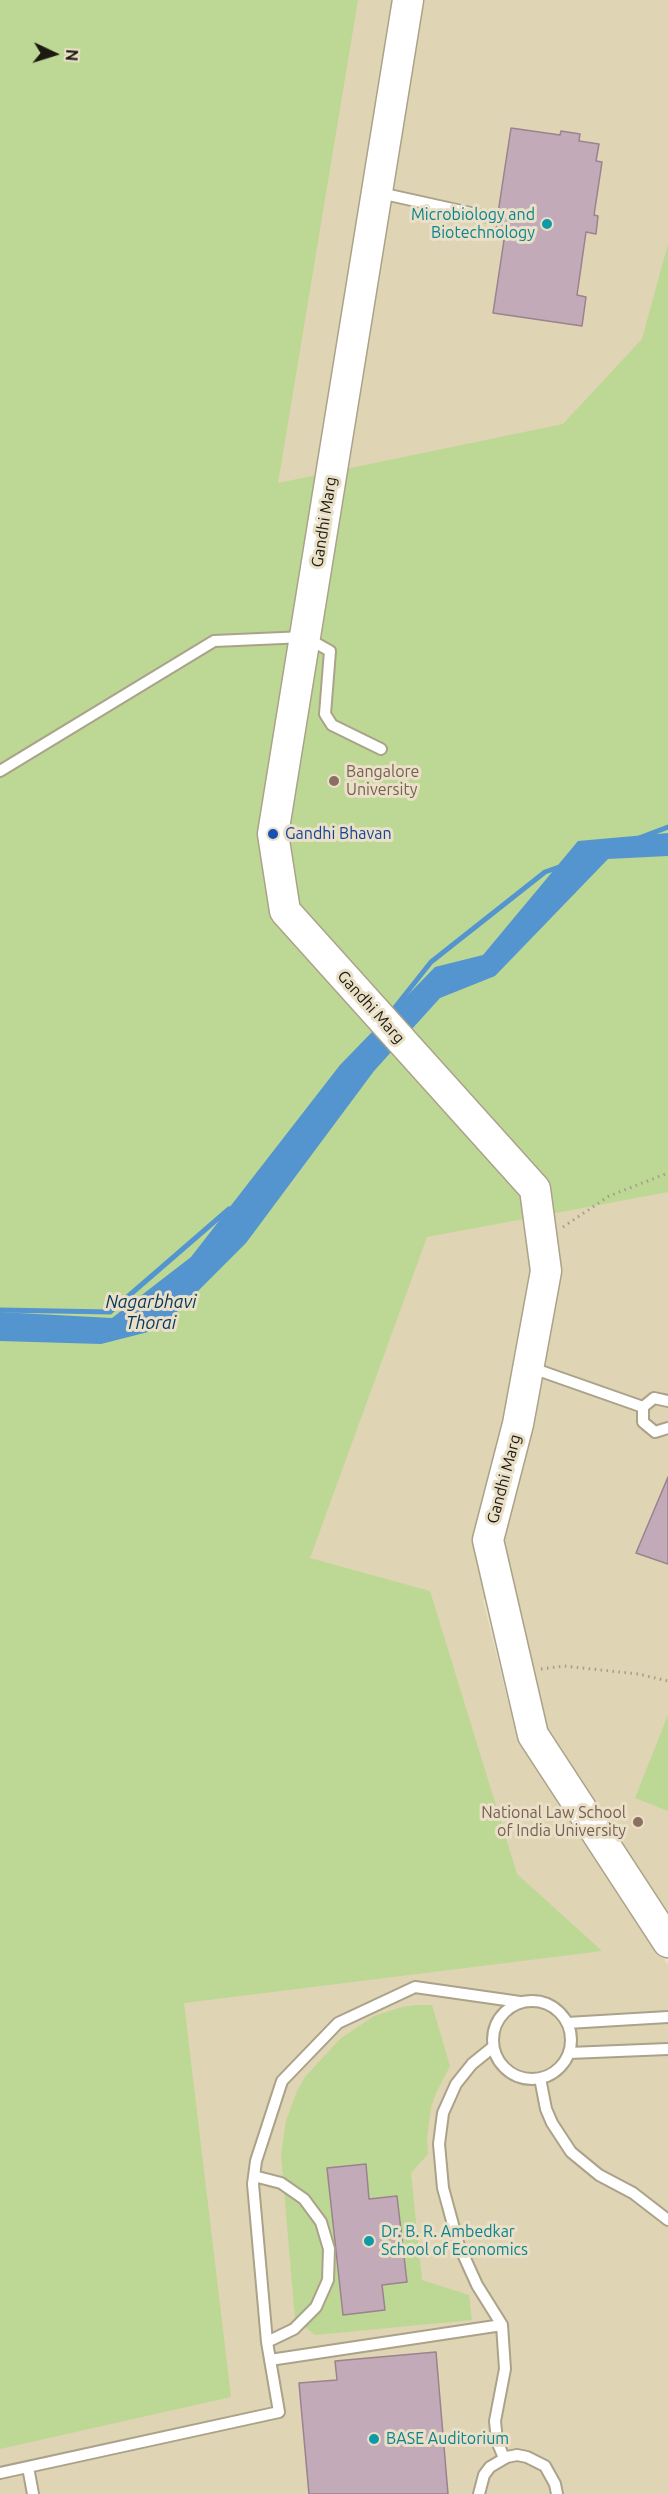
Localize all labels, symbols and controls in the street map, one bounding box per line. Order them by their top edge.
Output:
north arrow [24,24,84,84]
text: N [63,49,81,62]
place label: Microbiology and Biotechnology [411,205,535,243]
marker: Microbiology and Biotechnology [540,217,554,231]
street label: Gandhi Marg [307,475,341,569]
place label: Bangalore University [346,762,419,800]
marker: Bangalore University [327,774,341,788]
place label: Gandhi Bhavan [285,824,392,844]
marker: Gandhi Bhavan [266,827,280,841]
street label: Gandhi Marg [333,967,409,1047]
water label: Nagarbhavi Thorai [105,1291,197,1334]
street label: Gandhi Marg [483,1432,525,1526]
place label: National Law School of India University [481,1803,626,1841]
marker: National Law School of India University [631,1815,645,1829]
place label: Dr. B. R. Ambedkar School of Economics [381,2222,528,2260]
marker: Dr. B. R. Ambedkar School of Economics [362,2234,376,2248]
place label: BASE Auditorium [386,2429,509,2449]
marker: BASE Auditorium [367,2432,381,2446]

